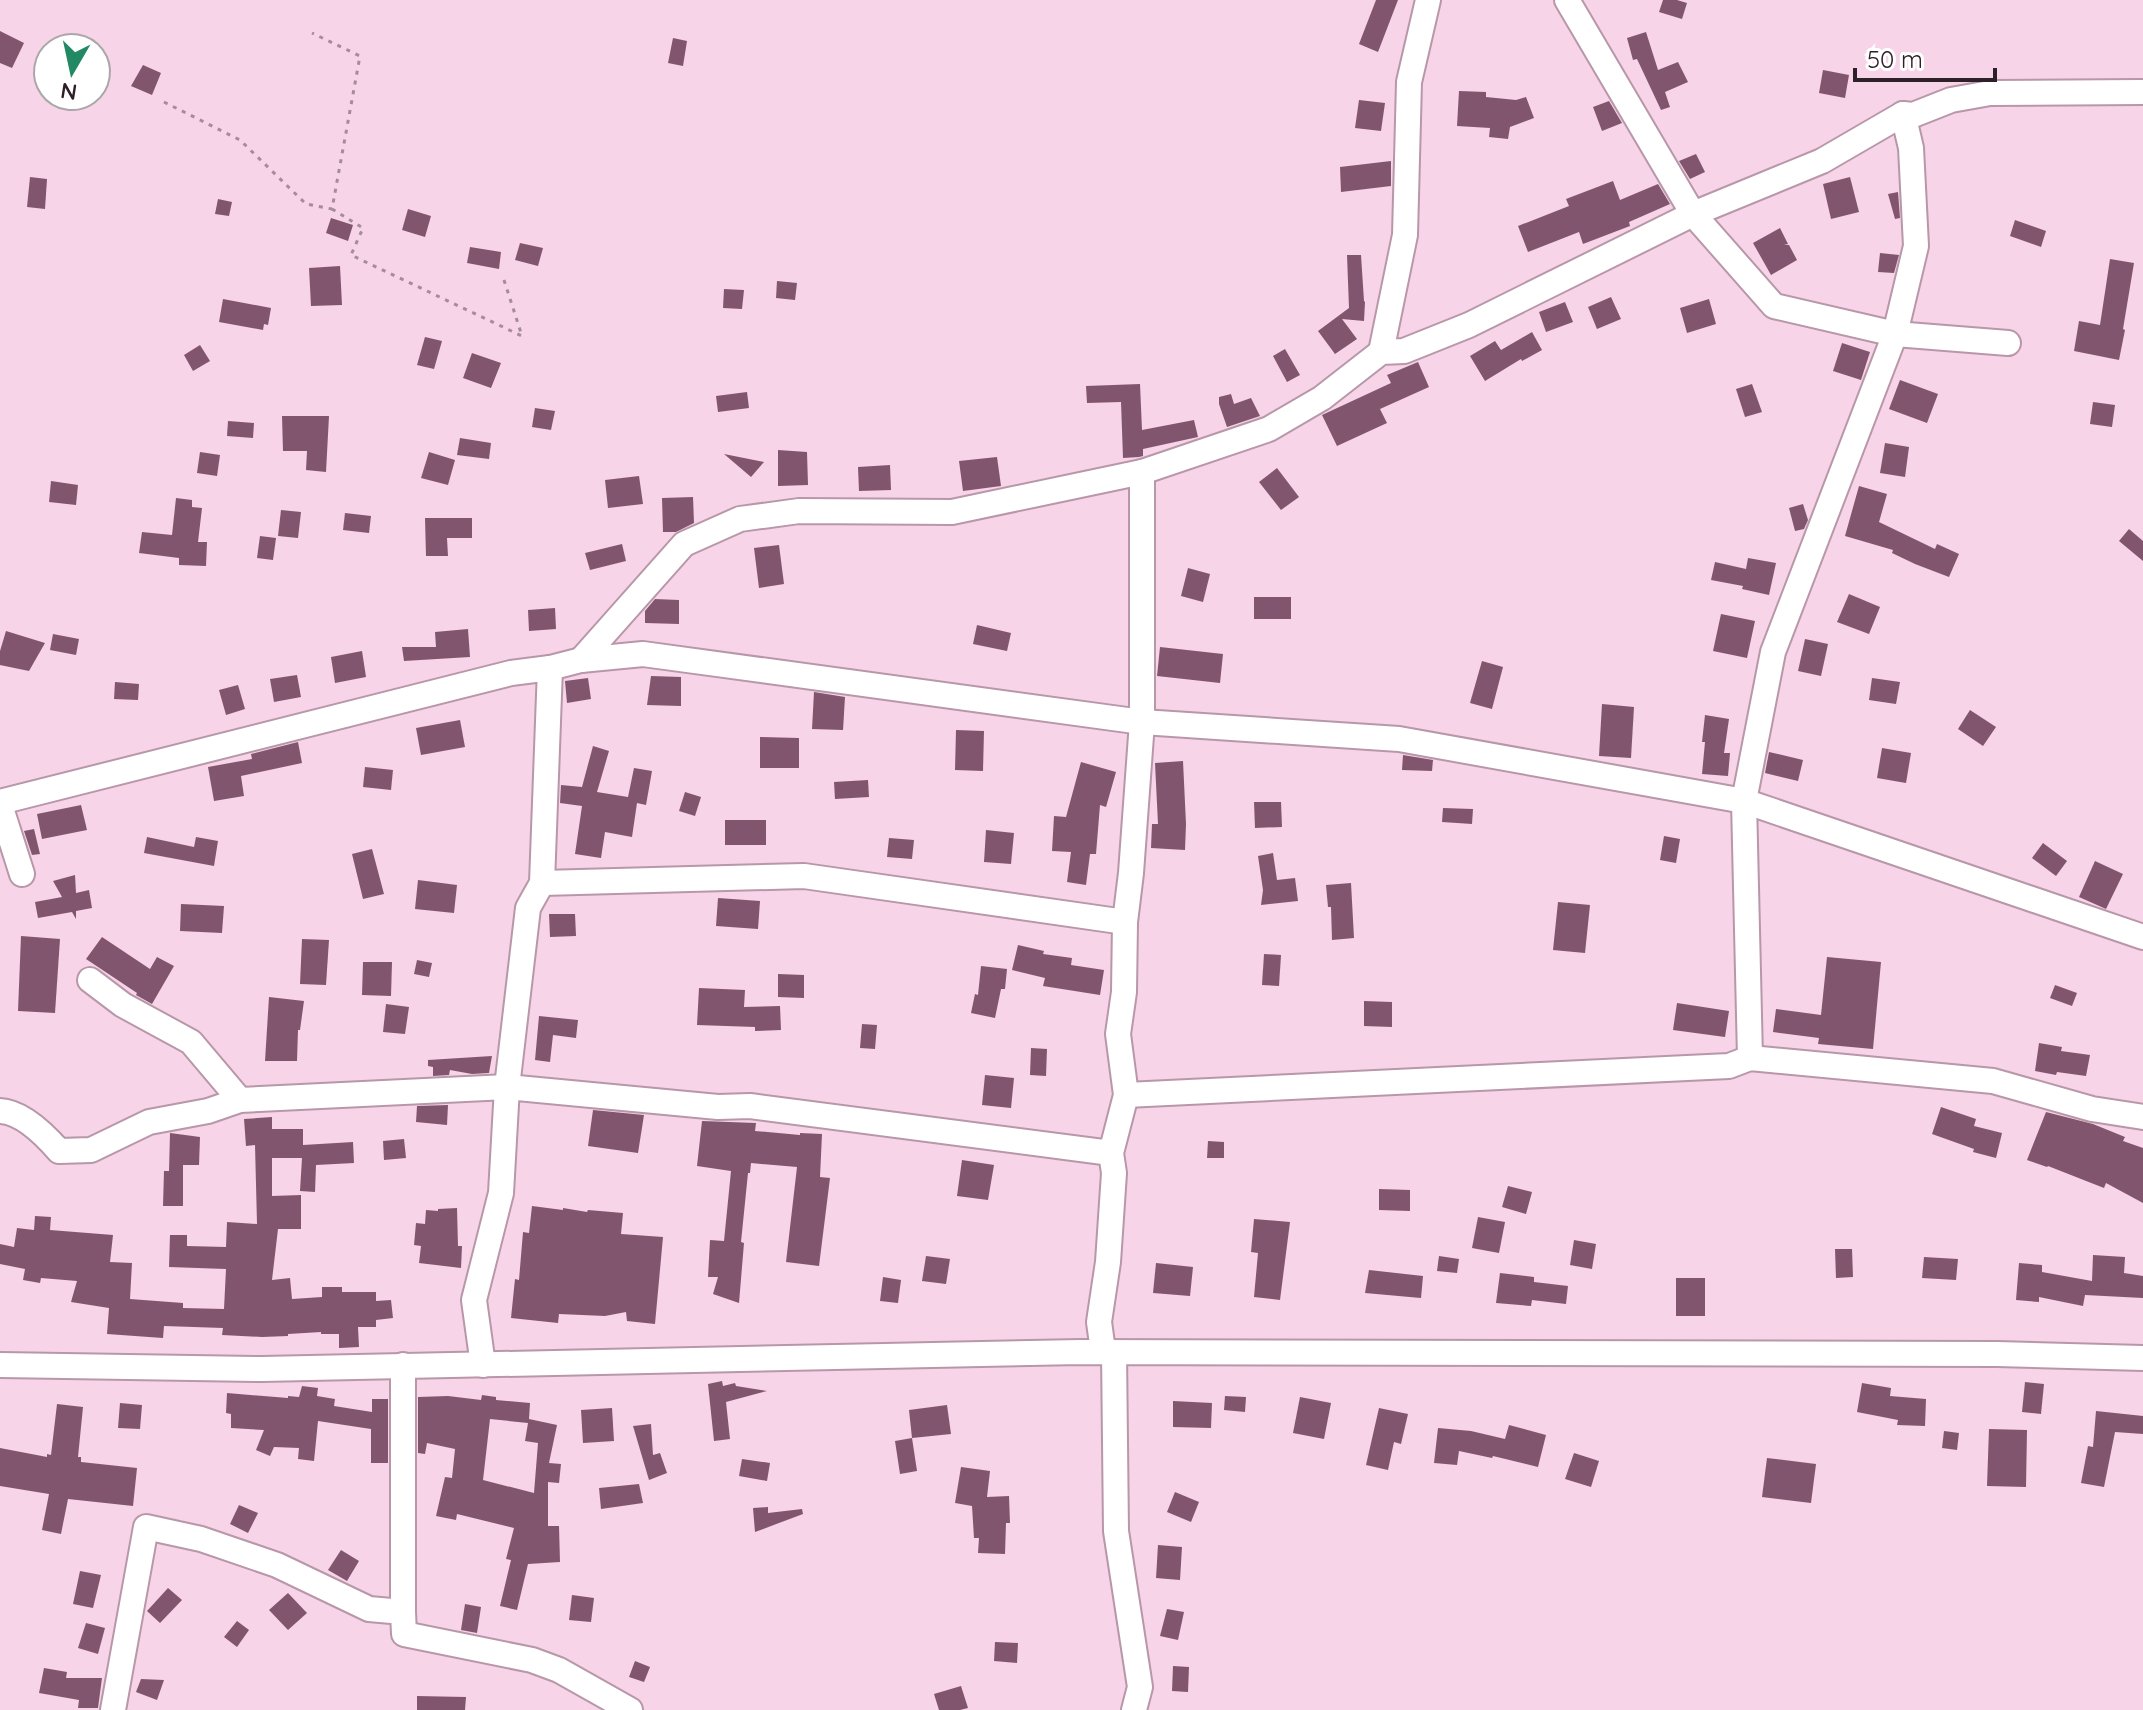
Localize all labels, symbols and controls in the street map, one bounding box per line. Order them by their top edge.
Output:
north arrow [32,32,112,112]
scale bar [1855,32,1995,82]
text: 50 m [1867,44,1923,74]
text: N [59,77,79,107]

